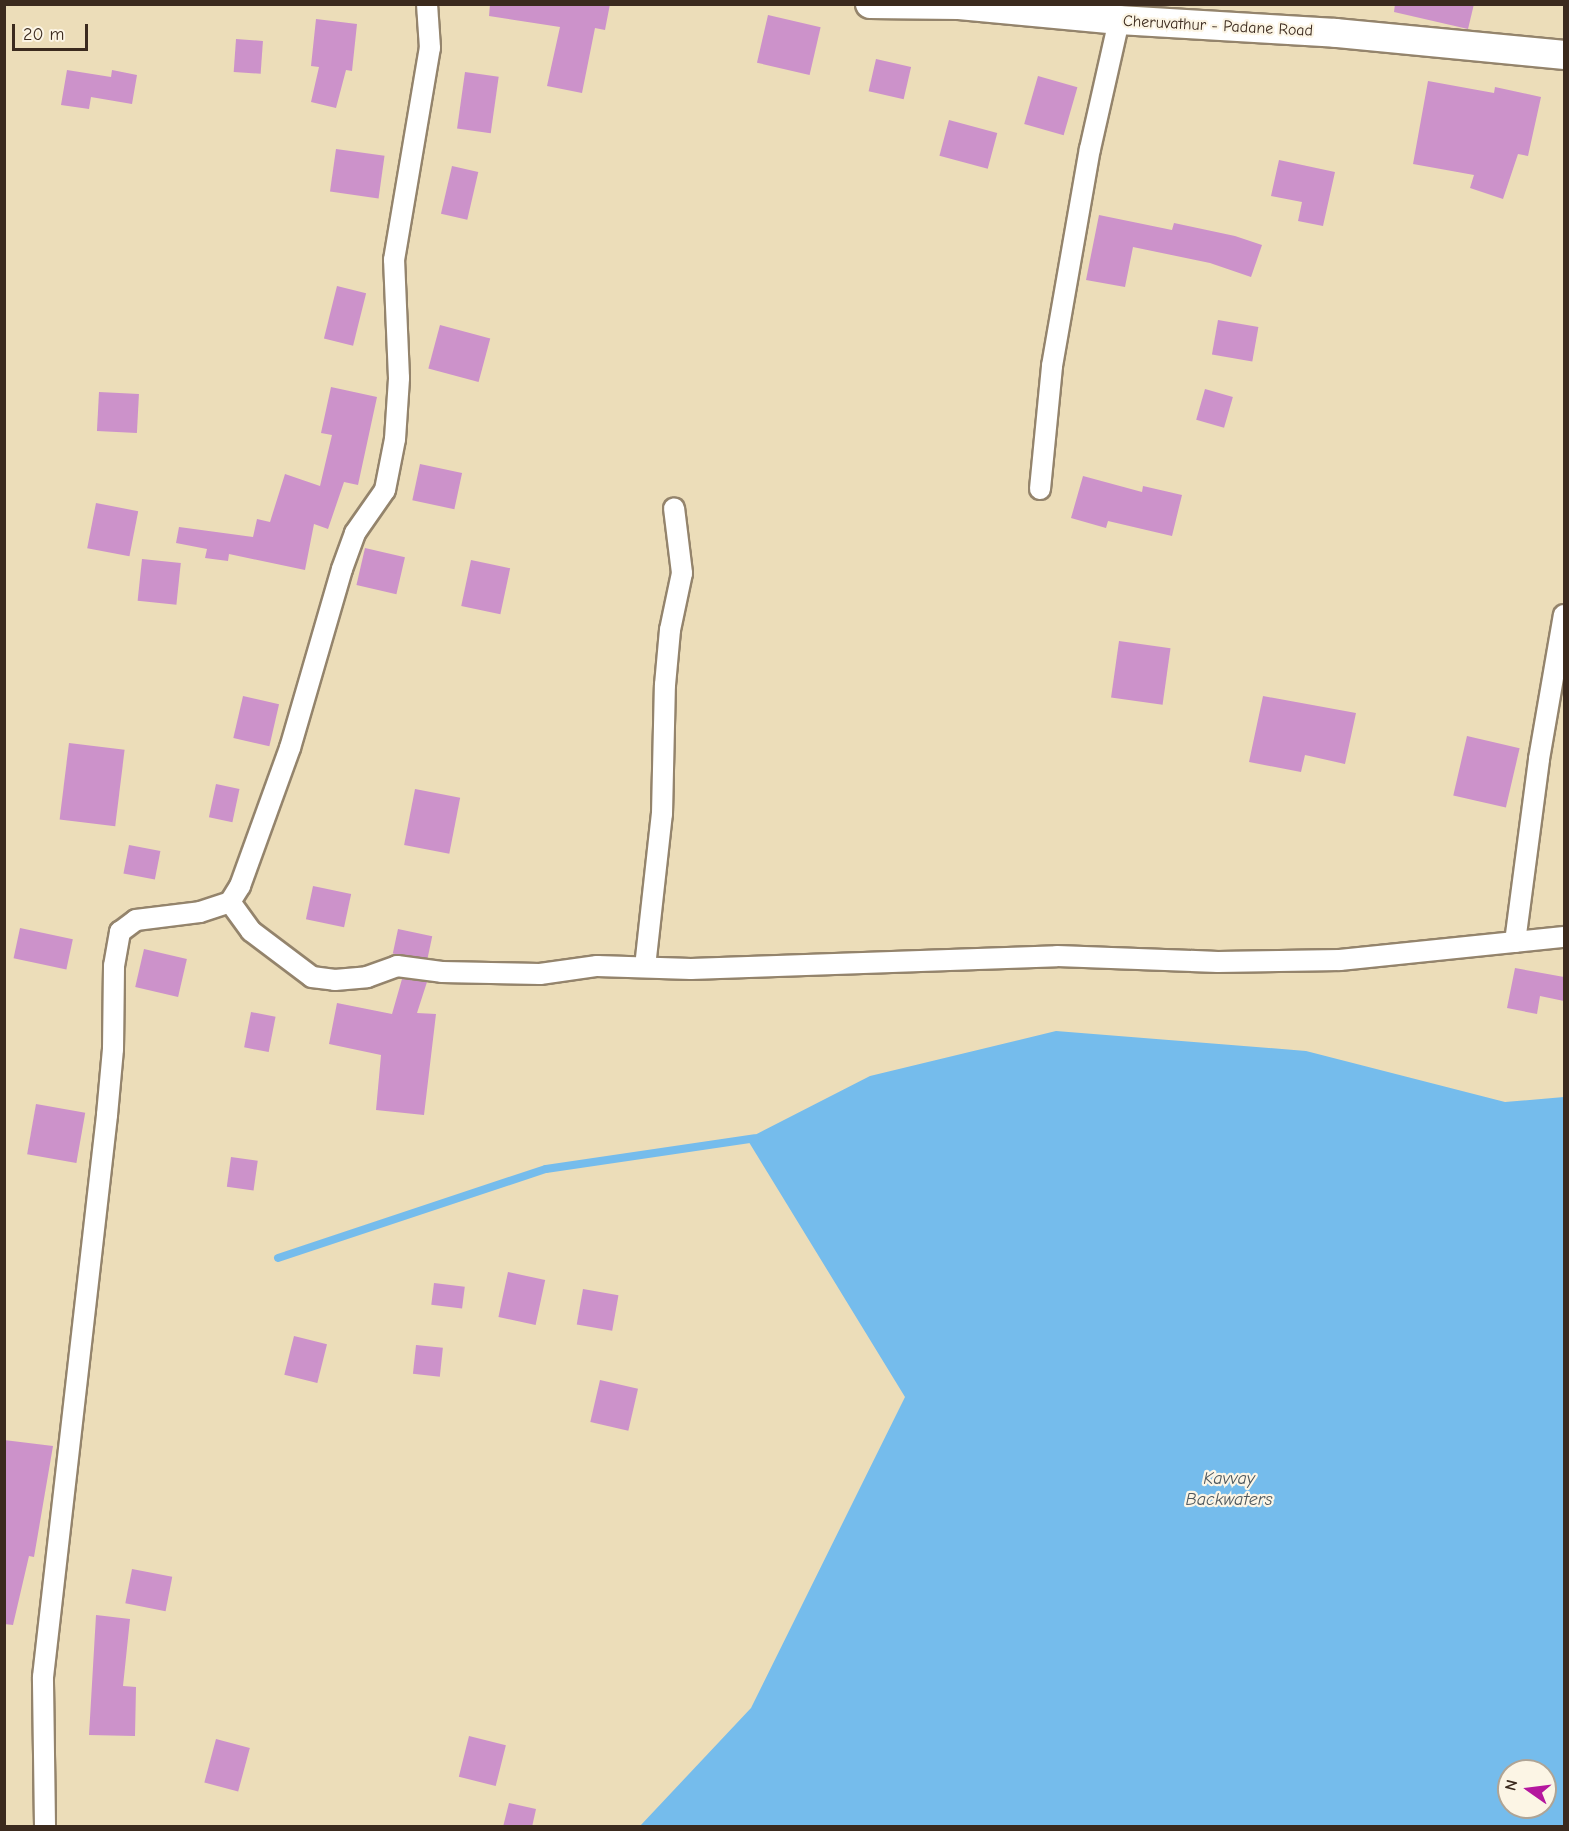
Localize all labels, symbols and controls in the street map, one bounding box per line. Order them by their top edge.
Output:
street label: Cheruvathur - Padane Road [1122,11,1314,41]
scale bar [15,12,92,50]
text: 20 m [23,24,64,45]
water label: Kavvay Backwaters [1186,1469,1272,1512]
north arrow [1497,1759,1557,1819]
text: N [1501,1778,1521,1792]

